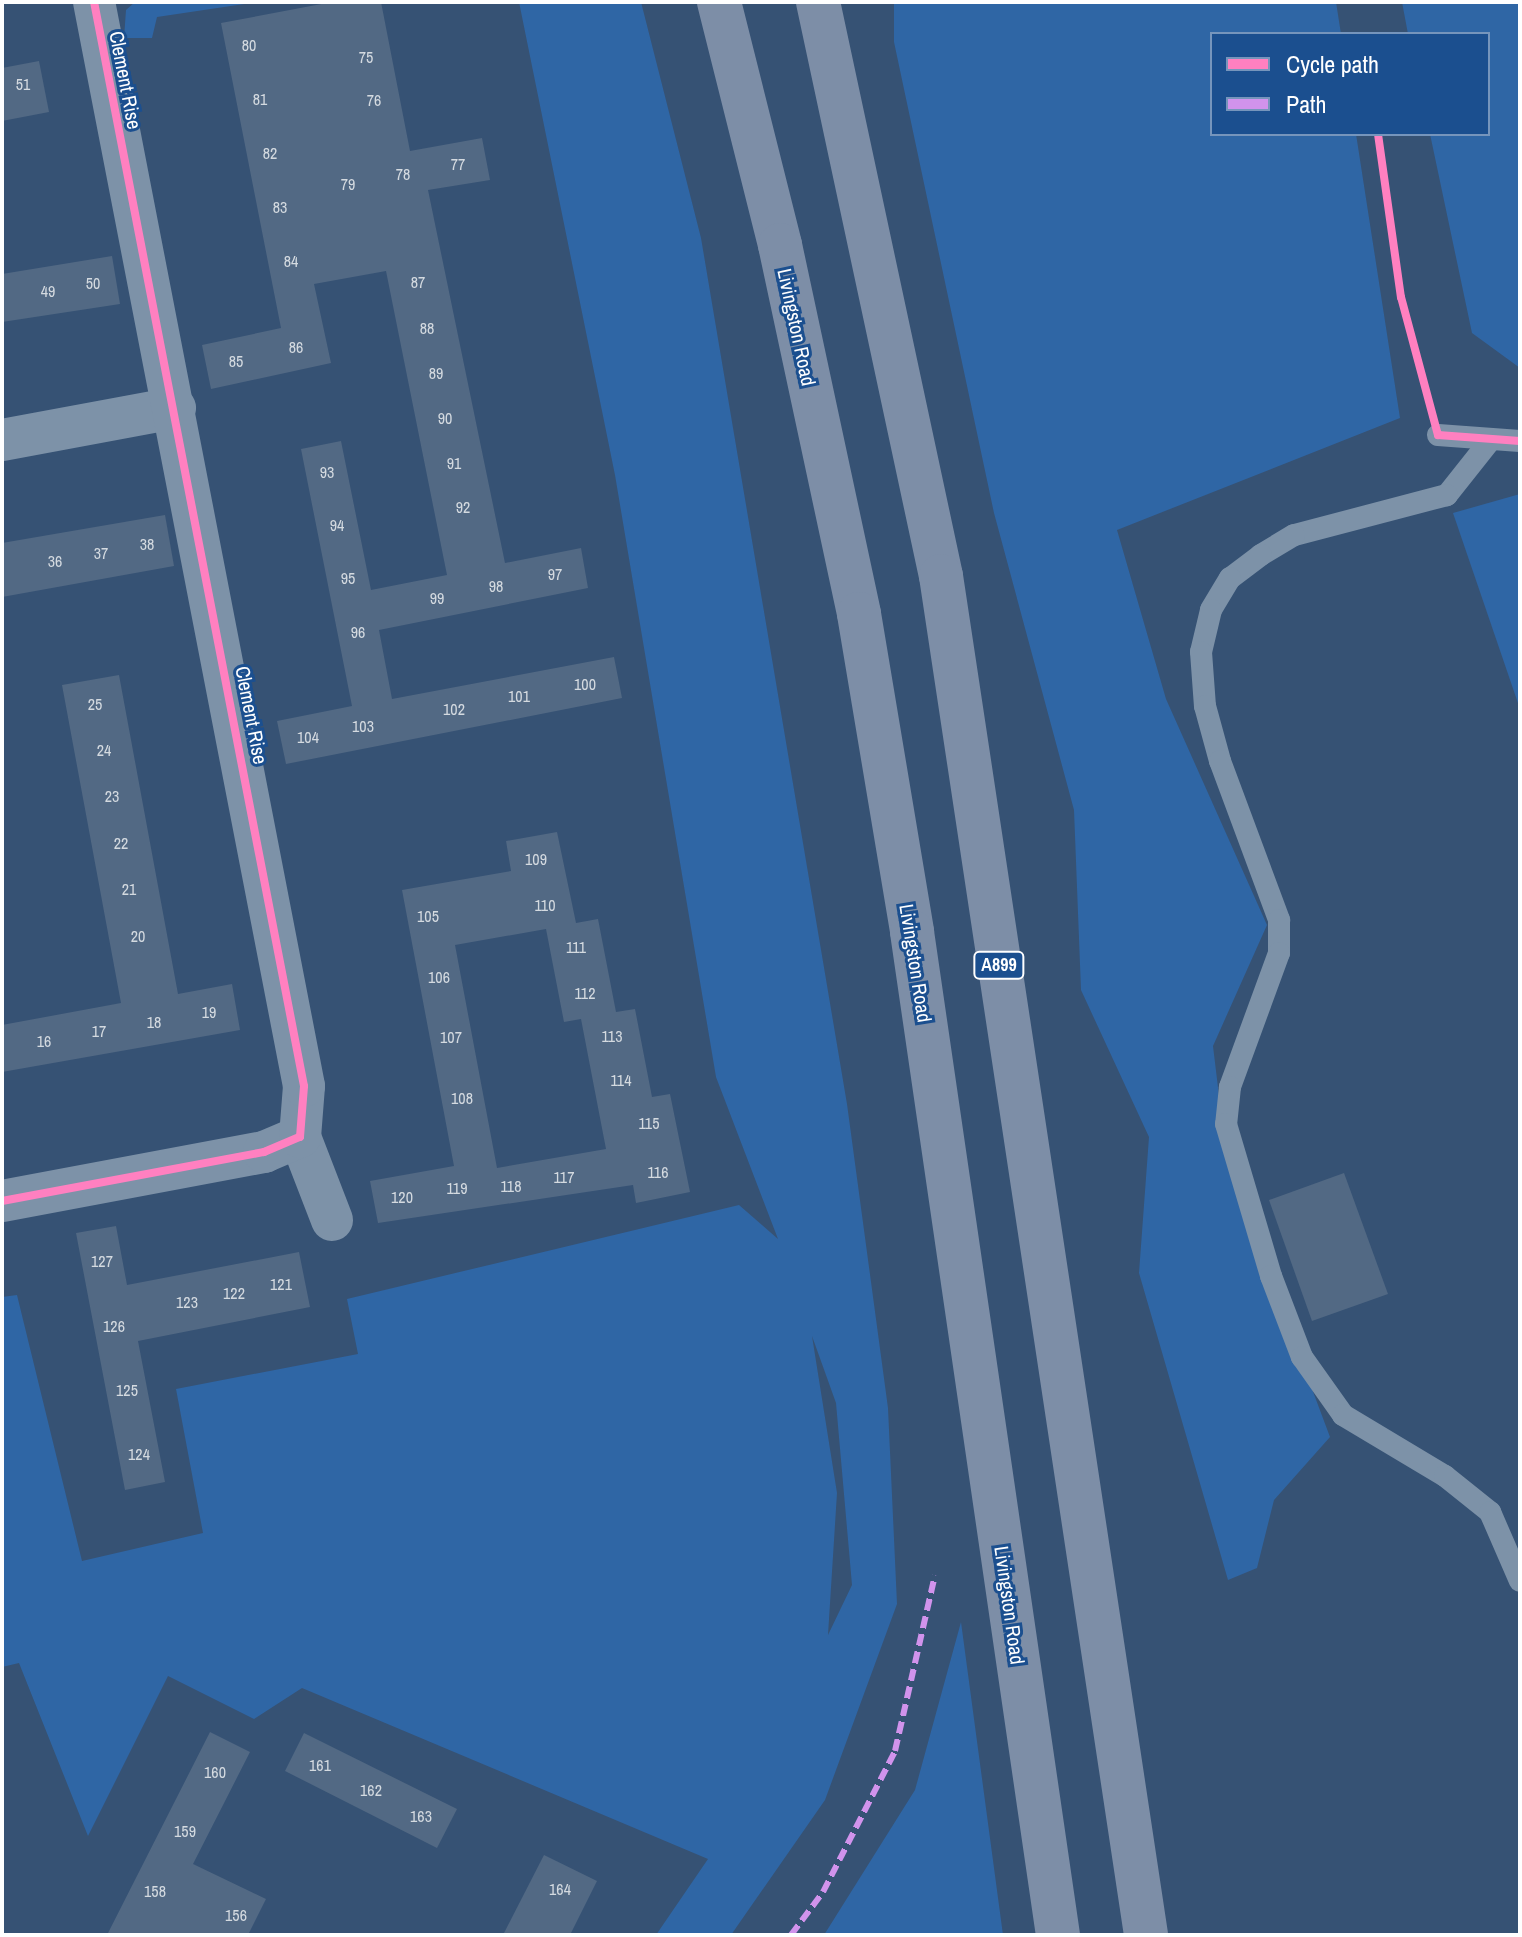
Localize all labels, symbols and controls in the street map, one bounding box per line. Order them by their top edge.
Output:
street label: Clement Rise [105,29,147,131]
legend [1210,32,1490,136]
house number: 80 [242,35,256,55]
house number: 75 [359,47,373,67]
text: Cycle path [1286,48,1379,80]
house number: 51 [16,74,30,94]
text: Path [1286,88,1327,120]
house number: 81 [253,89,267,109]
house number: 76 [367,90,381,110]
house number: 82 [263,143,277,163]
house number: 77 [451,154,465,174]
house number: 78 [396,164,410,184]
house number: 79 [341,174,355,194]
house number: 83 [273,197,287,217]
house number: 84 [284,251,298,271]
street label: Livingston Road [773,266,821,388]
house number: 87 [411,272,425,292]
house number: 50 [86,273,100,293]
house number: 49 [41,281,55,301]
house number: 88 [420,318,434,338]
house number: 86 [289,337,303,357]
house number: 85 [229,351,243,371]
house number: 89 [429,363,443,383]
house number: 90 [438,408,452,428]
house number: 91 [447,453,461,473]
house number: 93 [320,462,334,482]
house number: 92 [456,497,470,517]
house number: 94 [330,515,344,535]
house number: 38 [140,534,154,554]
house number: 37 [94,543,108,563]
house number: 36 [48,551,62,571]
house number: 97 [548,564,562,584]
house number: 95 [341,568,355,588]
house number: 98 [489,576,503,596]
house number: 99 [430,588,444,608]
house number: 96 [351,622,365,642]
street label: Clement Rise [231,664,273,766]
house number: 100 [574,674,596,694]
house number: 101 [508,686,530,706]
house number: 25 [88,694,102,714]
house number: 102 [443,699,465,719]
house number: 103 [352,716,374,736]
house number: 104 [297,727,319,747]
house number: 24 [97,740,111,760]
house number: 23 [105,786,119,806]
house number: 22 [114,833,128,853]
house number: 109 [525,849,547,869]
house number: 21 [122,879,136,899]
house number: 110 [535,895,555,915]
street label: Livingston Road [895,902,937,1024]
house number: 105 [417,906,439,926]
house number: 20 [131,926,145,946]
house number: 111 [566,937,586,957]
road number: A899 [973,951,1025,979]
house number: 106 [428,967,450,987]
house number: 112 [575,983,595,1003]
house number: 19 [202,1002,216,1022]
house number: 18 [147,1012,161,1032]
house number: 17 [92,1021,106,1041]
house number: 113 [602,1026,622,1046]
house number: 107 [440,1027,462,1047]
house number: 16 [37,1031,51,1051]
house number: 114 [611,1070,631,1090]
house number: 108 [451,1088,473,1108]
house number: 115 [639,1113,659,1133]
house number: 116 [648,1162,668,1182]
house number: 117 [554,1167,574,1187]
house number: 118 [501,1176,521,1196]
house number: 119 [447,1178,467,1198]
house number: 120 [391,1187,413,1207]
house number: 127 [91,1251,113,1271]
house number: 121 [270,1274,292,1294]
house number: 122 [223,1283,245,1303]
house number: 123 [176,1292,198,1312]
house number: 126 [103,1316,125,1336]
house number: 125 [116,1380,138,1400]
house number: 124 [128,1444,150,1464]
street label: Livingston Road [990,1544,1030,1666]
house number: 161 [309,1755,331,1775]
house number: 160 [204,1762,226,1782]
house number: 162 [360,1780,382,1800]
house number: 163 [410,1806,432,1826]
house number: 159 [174,1821,196,1841]
house number: 164 [549,1879,571,1899]
house number: 158 [144,1881,166,1901]
house number: 156 [225,1905,247,1925]

